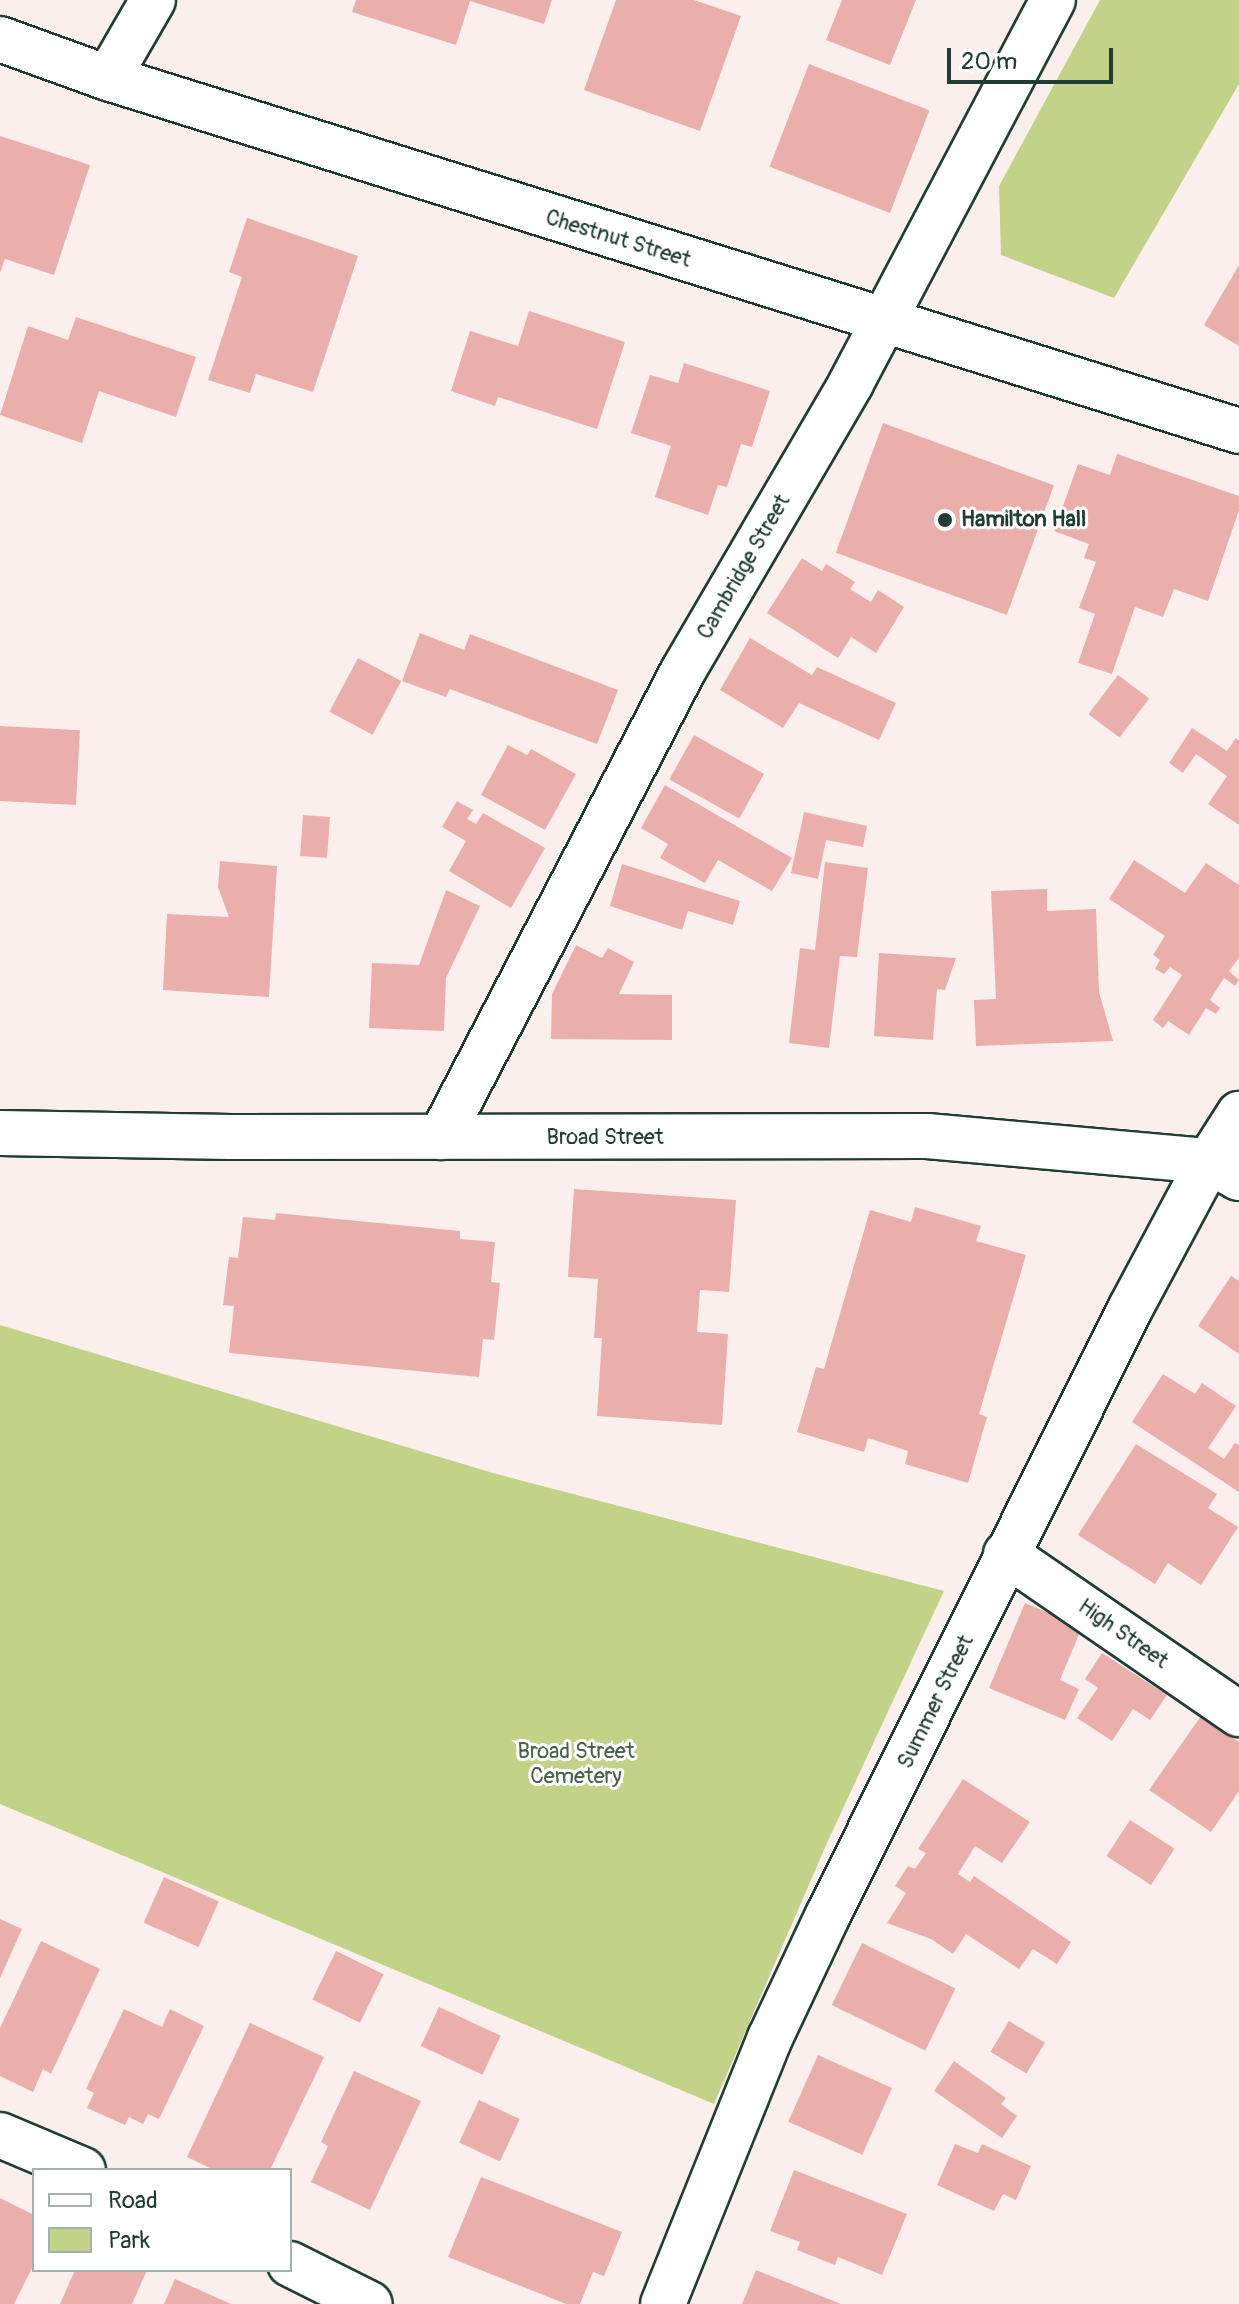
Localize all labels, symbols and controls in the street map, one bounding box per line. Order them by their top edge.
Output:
scale bar [951,32,1117,82]
text: 20 m [961,47,1017,76]
street label: Chestnut Street [542,204,694,274]
street label: Cambridge Street [692,490,796,644]
place label: Hamilton Hall [961,507,1086,533]
marker: Hamilton Hall [936,511,954,529]
street label: Broad Street [546,1125,664,1151]
street label: High Street [1073,1593,1173,1675]
street label: Summer Street [892,1631,980,1773]
park label: Broad Street Cemetery [517,1738,635,1790]
legend [32,2168,292,2272]
text: Road [108,2186,158,2215]
text: Park [108,2226,150,2255]

